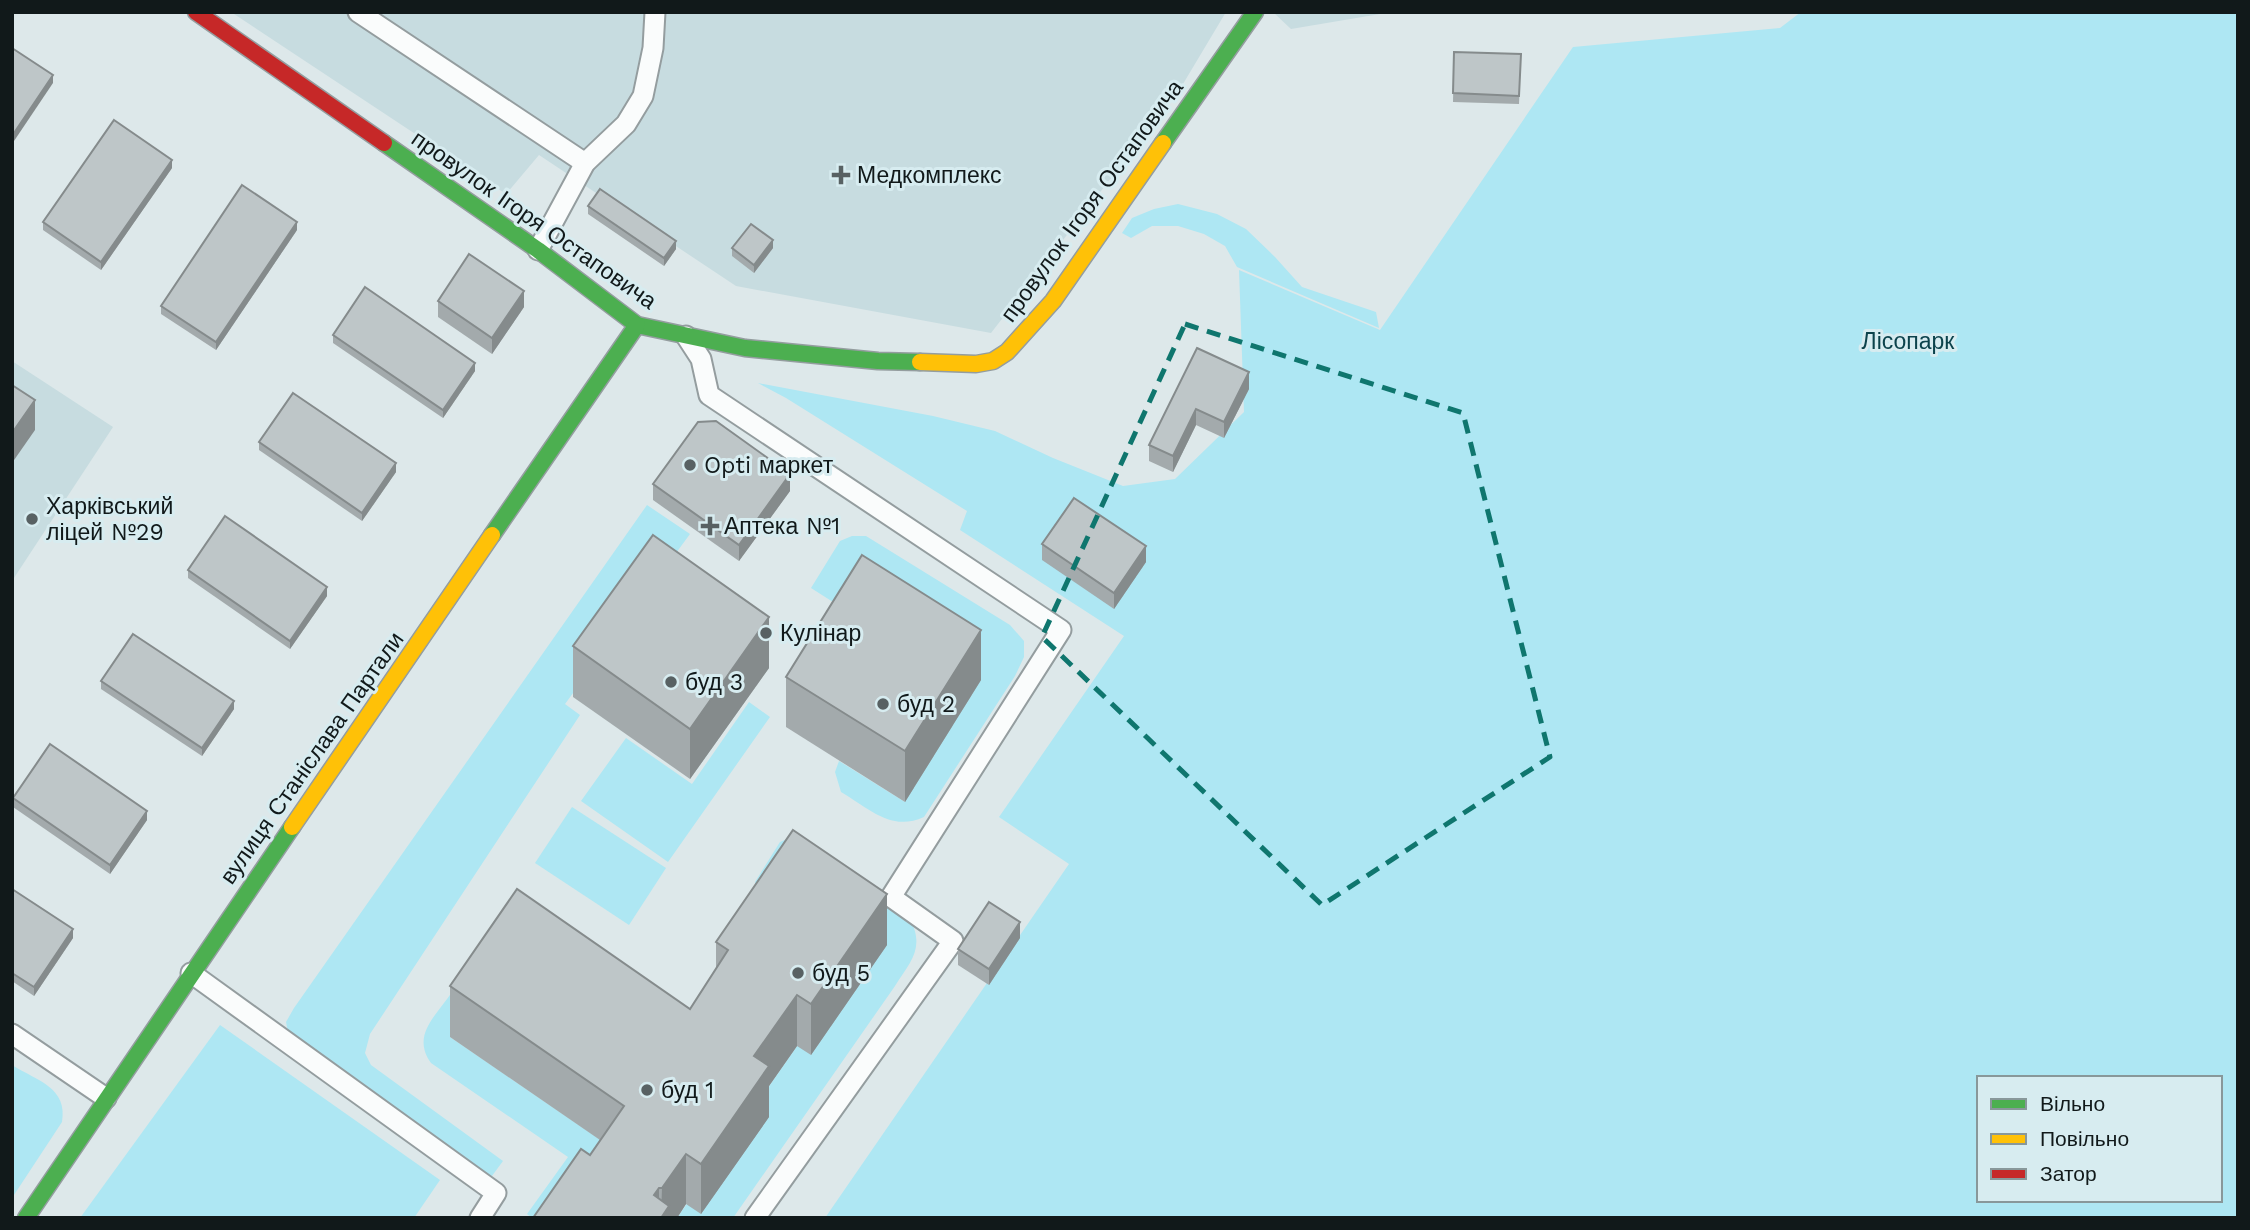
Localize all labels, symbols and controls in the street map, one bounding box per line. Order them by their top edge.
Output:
street label: провулок Ігоря Остаповича [995,75,1189,327]
street label: провулок Ігоря Остаповича [406,125,662,315]
place label: Медкомплекс [857,162,1002,189]
marker: Медкомплекс [831,165,851,185]
park label: Лісопарк [1862,328,1955,355]
place label: Opti маркет [704,452,834,479]
marker: Opti маркет [682,457,698,473]
place label: Харківський ліцей №29 [46,493,173,546]
marker: Харківський ліцей №29 [24,511,40,527]
place label: Аптека №1 [724,513,840,540]
marker: Аптека №1 [702,518,718,534]
place label: Кулінар [780,620,861,647]
marker: Кулінар [758,625,774,641]
street label: вулиця Станіслава Партали [215,627,409,889]
place label: буд 3 [685,669,743,696]
marker: буд 3 [663,674,679,690]
place label: буд 2 [897,691,955,718]
marker: буд 2 [875,696,891,712]
place label: буд 5 [812,960,870,987]
marker: буд 5 [790,965,806,981]
legend [1977,1076,2222,1202]
place label: буд 1 [661,1077,714,1104]
marker: буд 1 [639,1082,655,1098]
text: Вільно [2040,1091,2105,1116]
text: Повільно [2040,1126,2129,1151]
text: Затор [2040,1161,2097,1186]

